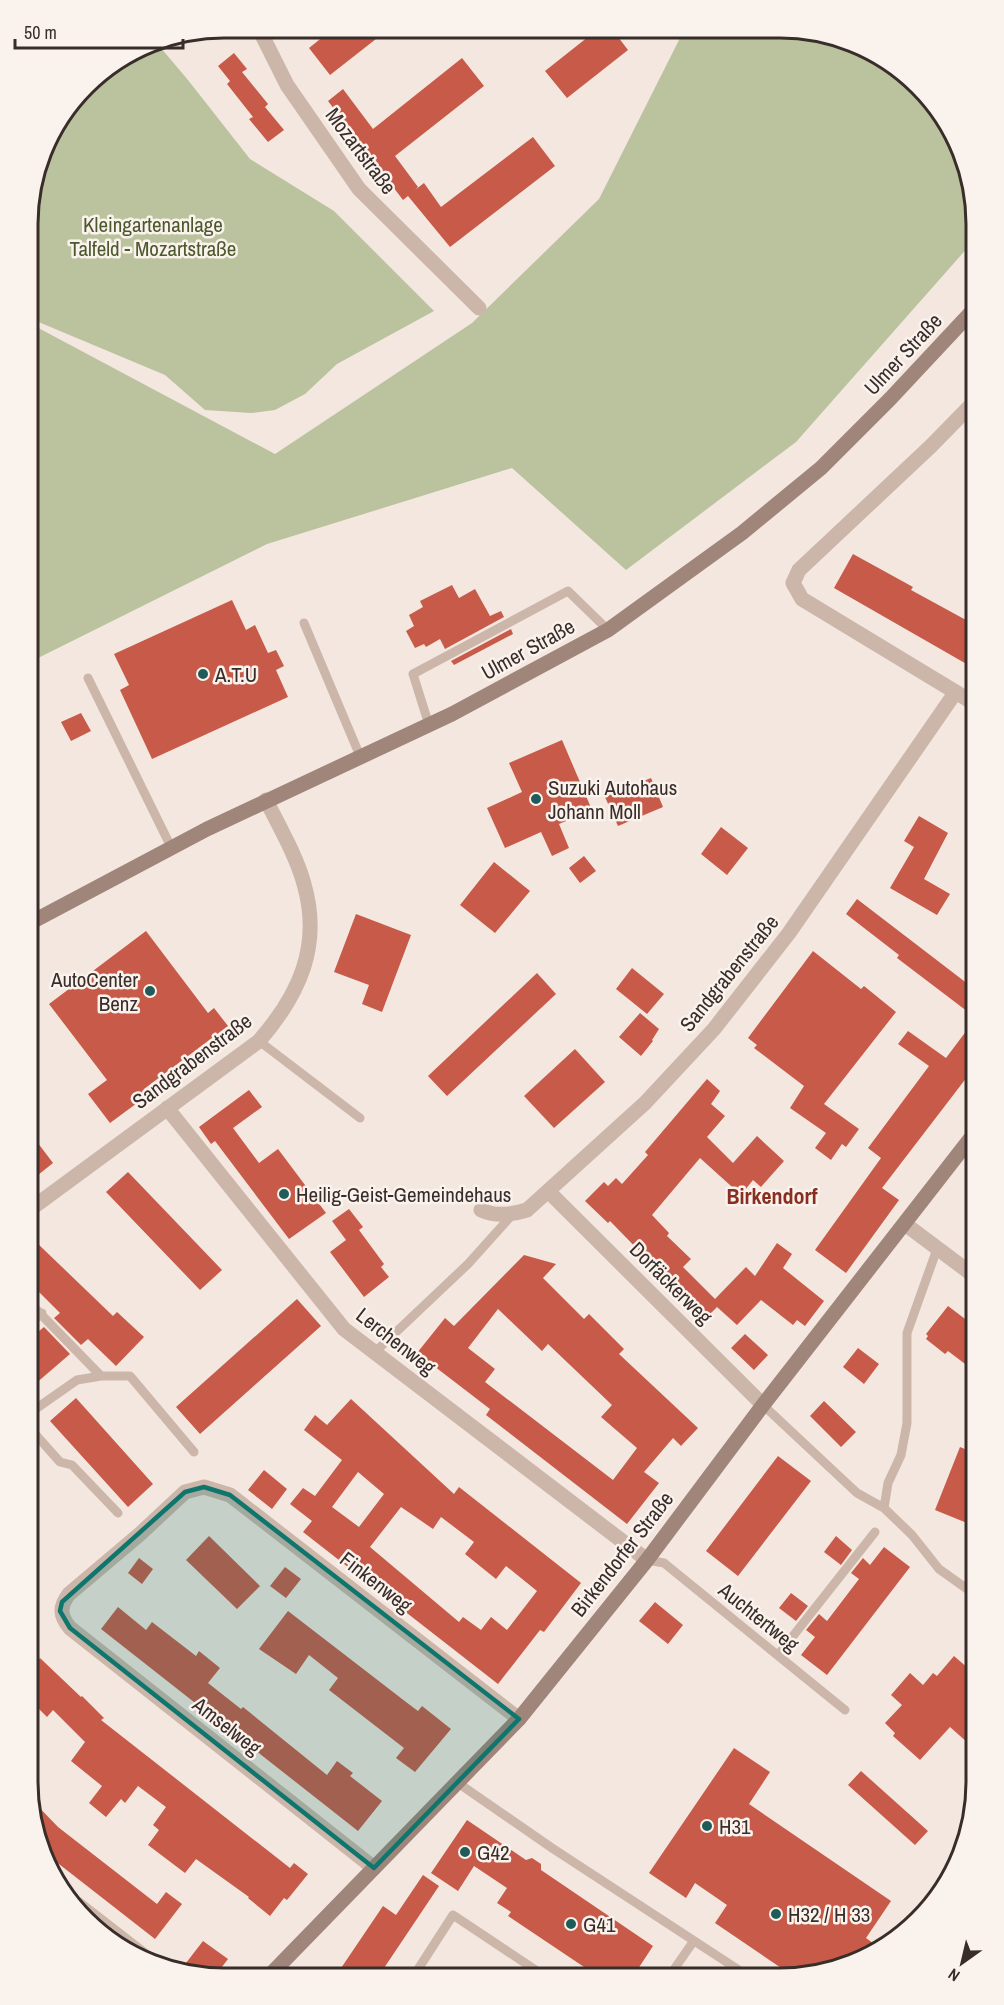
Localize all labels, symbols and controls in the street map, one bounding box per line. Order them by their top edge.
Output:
scale bar [15,12,183,50]
text: 50 m [24,20,57,45]
street label: Mozartstraße [319,102,403,200]
park label: Kleingartenanlage Talfeld - Mozartstraße [70,210,236,263]
street label: Ulmer Straße [857,307,949,401]
street label: Ulmer Straße [476,612,580,686]
place label: A.T.U [214,660,257,689]
marker: A.T.U [196,667,210,681]
place label: Suzuki Autohaus Johann Moll [548,773,677,826]
marker: Suzuki Autohaus Johann Moll [529,792,543,806]
street label: Sandgrabenstraße [673,908,785,1038]
place label: AutoCenter Benz [50,965,138,1018]
marker: AutoCenter Benz [143,984,157,998]
street label: Sandgrabenstraße [126,1006,258,1116]
place label: Heilig-Geist-Gemeindehaus [296,1180,511,1209]
district label: Birkendorf [726,1181,818,1211]
marker: Heilig-Geist-Gemeindehaus [277,1187,291,1201]
street label: Dorfäckerweg [623,1235,719,1331]
street label: Lerchenweg [350,1301,442,1382]
street label: Birkendorfer Straße [564,1485,680,1623]
street label: Finkenweg [334,1545,418,1620]
street label: Auchtertweg [712,1575,806,1659]
street label: Amselweg [186,1690,268,1762]
place label: H31 [719,1812,751,1841]
marker: H31 [700,1819,714,1833]
place label: G42 [477,1838,510,1867]
marker: G42 [458,1845,472,1859]
place label: H32 / H 33 [788,1900,870,1929]
marker: H32 / H 33 [769,1907,783,1921]
place label: G41 [583,1910,616,1939]
marker: G41 [564,1917,578,1931]
north arrow [932,1933,992,1993]
text: N [944,1964,964,1987]

